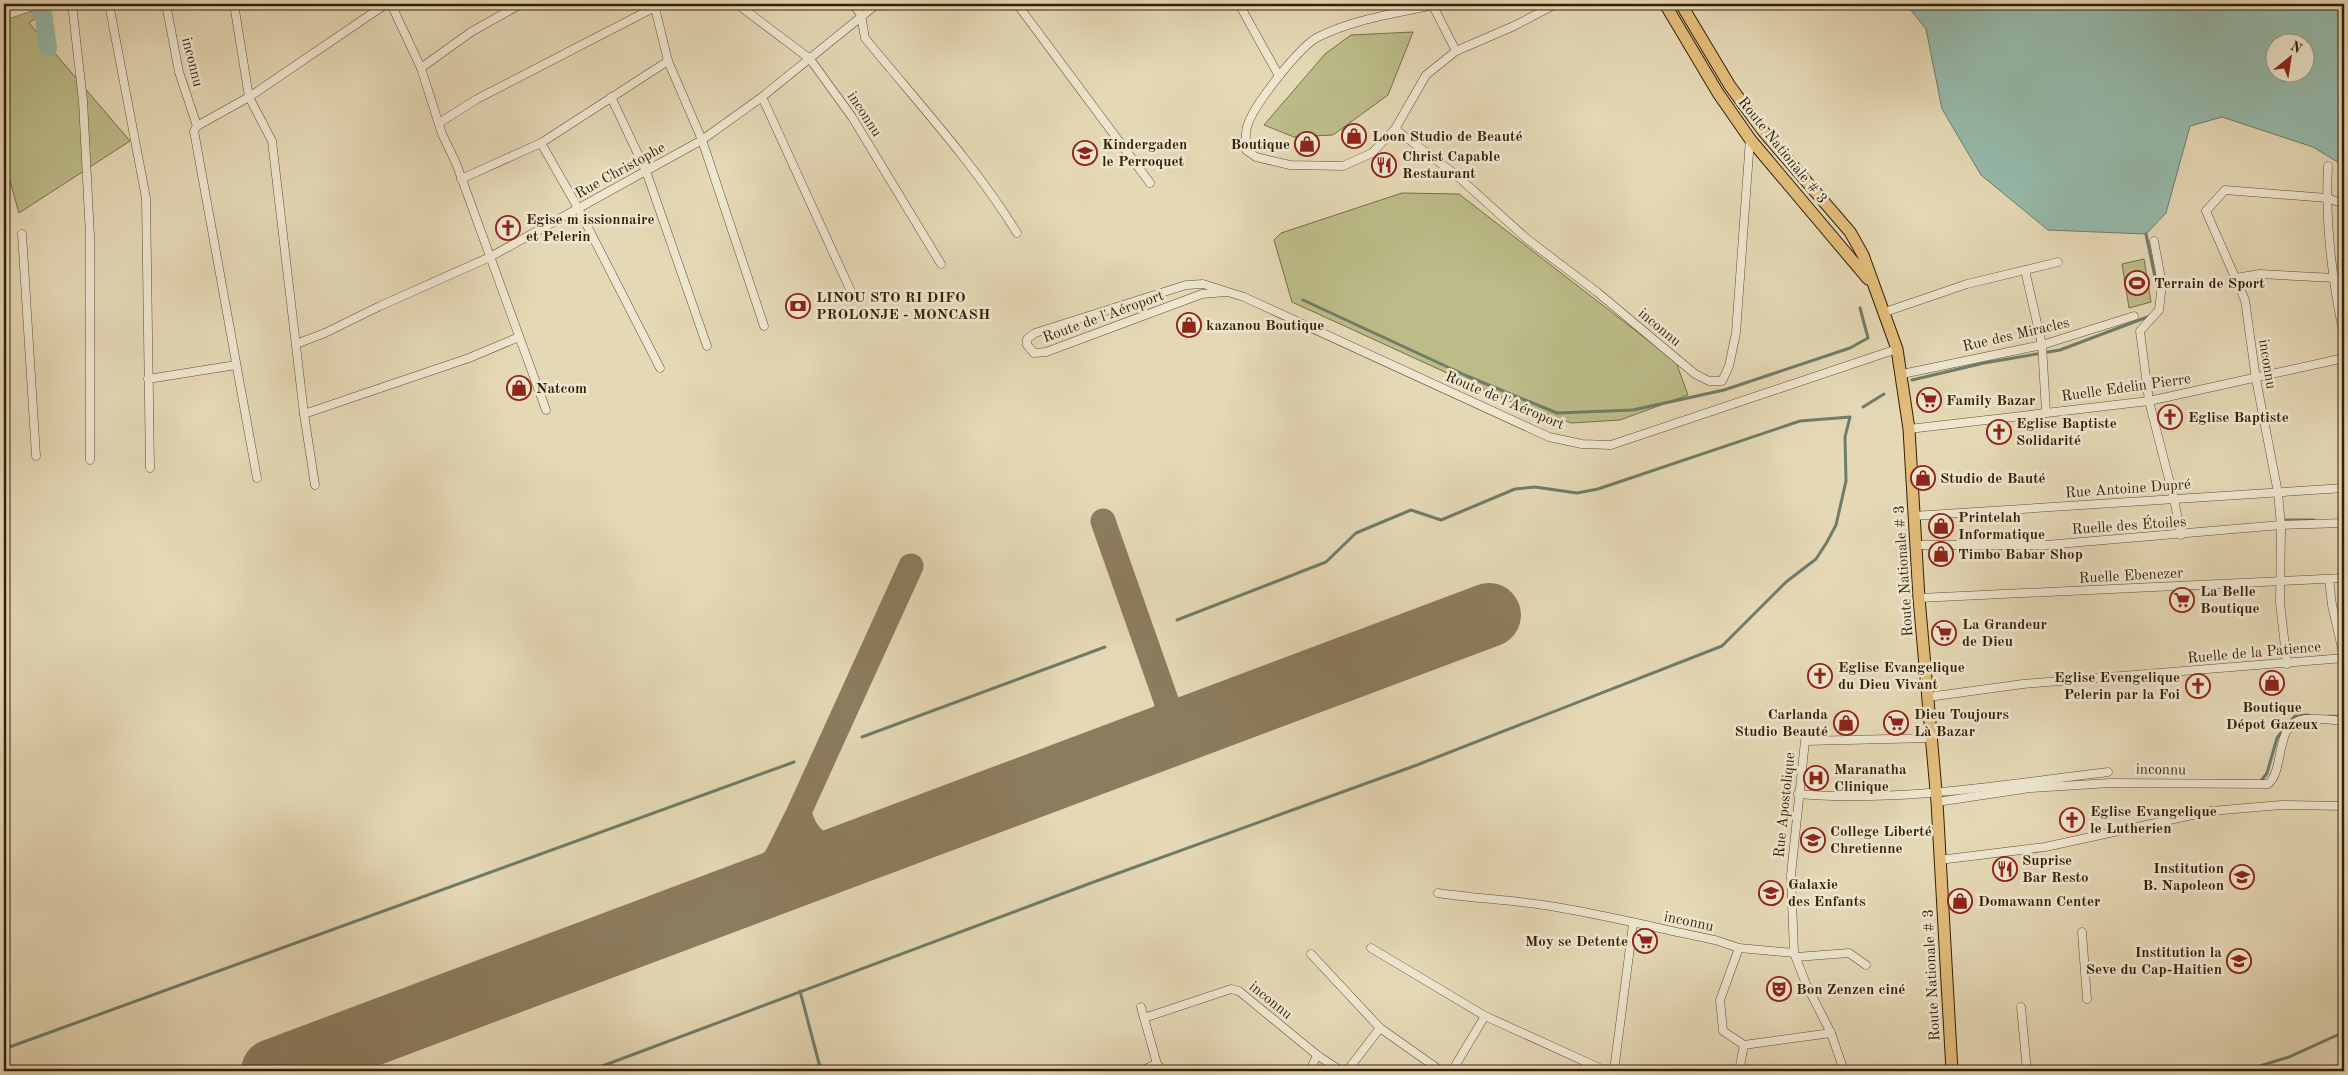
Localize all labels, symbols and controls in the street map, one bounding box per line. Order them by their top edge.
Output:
north arrow [2266,32,2316,82]
street label: inconnu [178,36,205,89]
text: N [2288,39,2304,56]
street label: inconnu [844,90,884,140]
street label: Route Nationale # 3 [1734,95,1829,207]
shop icon: Loon Studio de Beauté [1341,123,1367,149]
place label: Loon Studio de Beauté [1372,130,1522,145]
shop icon: Boutique [1294,131,1320,157]
place label: Kindergaden le Perroquet [1102,138,1187,170]
place label: Boutique [1230,138,1290,153]
street label: Rue Christophe [573,140,668,202]
school or university icon: Kindergaden le Perroquet [1072,140,1098,166]
place label: Christ Capable Restaurant [1402,150,1500,182]
restaurant icon: Christ Capable Restaurant [1371,152,1397,178]
place label: Egise m issionnaire et Pelerin [526,213,655,245]
church icon: Egise m issionnaire et Pelerin [495,215,521,241]
sports icon: Terrain de Sport [2124,270,2150,296]
place label: Terrain de Sport [2154,277,2265,292]
street label: Route de l'Aéroport [1041,289,1166,346]
place label: LINOU STO RI DIFO PROLONJE - MONCASH [816,291,990,323]
bank icon: LINOU STO RI DIFO PROLONJE - MONCASH [785,293,811,319]
street label: inconnu [1635,306,1683,350]
shop icon: kazanou Boutique [1176,312,1202,338]
street label: Rue des Miracles [1961,316,2071,355]
place label: kazanou Boutique [1206,319,1324,334]
street label: inconnu [2255,338,2278,390]
street label: Route de l'Aéroport [1443,370,1566,433]
street label: Ruelle Edelin Pierre [2060,372,2192,405]
shop icon: Natcom [506,375,532,401]
place label: Natcom [536,382,587,397]
supermarket icon: Family Bazar [1916,387,1942,413]
place label: Family Bazar [1946,394,2036,409]
church icon: Eglise Baptiste [2157,404,2183,430]
place label: Eglise Baptiste [2188,411,2289,426]
place label: Eglise Baptiste Solidarité [2016,417,2117,449]
church icon: Eglise Baptiste Solidarité [1986,419,2012,445]
shop icon: Studio de Bauté [1910,465,1936,491]
place label: Studio de Bauté [1940,472,2046,487]
street label: Rue Antoine Dupré [2065,478,2192,501]
street label: Route Nationale # 3 [1892,505,1917,637]
place label: Printelah Informatique [1958,511,2045,543]
street label: Ruelle des Étoiles [2071,512,2187,538]
shop icon: Printelah Informatique [1928,513,1954,539]
shop icon: Timbo Babar Shop [1928,541,1954,567]
place label: Timbo Babar Shop [1958,548,2083,563]
street label: Ruelle Ebenezer [2079,566,2184,587]
place label: La Belle Boutique [2200,585,2260,617]
supermarket icon: La Belle Boutique [2169,587,2195,613]
place label: La Grandeur de Dieu [1962,618,2048,650]
supermarket icon: La Grandeur de Dieu [1931,620,1957,646]
street label: Ruelle de la Patience [2187,640,2322,667]
place label: Eglise Evangelique du Dieu Vivant [1838,661,1965,693]
church icon: Eglise Evangelique du Dieu Vivant [1807,663,1833,689]
shop icon: Boutique Dépot Gazeux [2259,670,2285,696]
place label: Eglise Evengelique Pelerin par la Foi [2054,671,2180,703]
church icon: Eglise Evengelique Pelerin par la Foi [2185,673,2211,699]
place label: Boutique Dépot Gazeux [2226,701,2319,733]
place label: Carlanda Studio Beauté [1735,708,1828,740]
place label: Dieu Toujours Là Bazar [1914,708,2009,740]
shop icon: Carlanda Studio Beauté [1833,710,1859,736]
supermarket icon: Dieu Toujours Là Bazar [1883,710,1909,736]
street label: Rue Apostolique [1772,751,1799,859]
place label: Maranatha Clinique [1834,763,1907,795]
street label: inconnu [2136,763,2186,778]
hospital icon: Maranatha Clinique [1803,765,1829,791]
place label: Eglise Evangelique le Lutherien [2090,805,2217,837]
church icon: Eglise Evangelique le Lutherien [2059,807,2085,833]
place label: College Liberté Chretienne [1830,825,1932,857]
school or university icon: College Liberté Chretienne [1800,827,1826,853]
place label: Suprise Bar Resto [2022,854,2088,886]
restaurant icon: Suprise Bar Resto [1992,856,2018,882]
place label: Institution B. Napoleon [2143,862,2224,894]
school or university icon: Institution B. Napoleon [2229,864,2255,890]
place label: Galaxie des Enfants [1788,878,1866,910]
school or university icon: Galaxie des Enfants [1758,880,1784,906]
shop icon: Domawann Center [1947,888,1973,914]
place label: Domawann Center [1978,895,2101,910]
street label: Route Nationale # 3 [1922,909,1943,1041]
street label: inconnu [1663,910,1715,935]
supermarket icon: Moy se Detente [1632,928,1658,954]
place label: Moy se Detente [1525,935,1628,950]
place label: Institution la Seve du Cap-Haitien [2086,946,2222,978]
school or university icon: Institution la Seve du Cap-Haitien [2226,948,2252,974]
theatre icon: Bon Zenzen ciné [1766,976,1792,1002]
street label: inconnu [1246,979,1294,1023]
place label: Bon Zenzen ciné [1796,983,1905,998]

